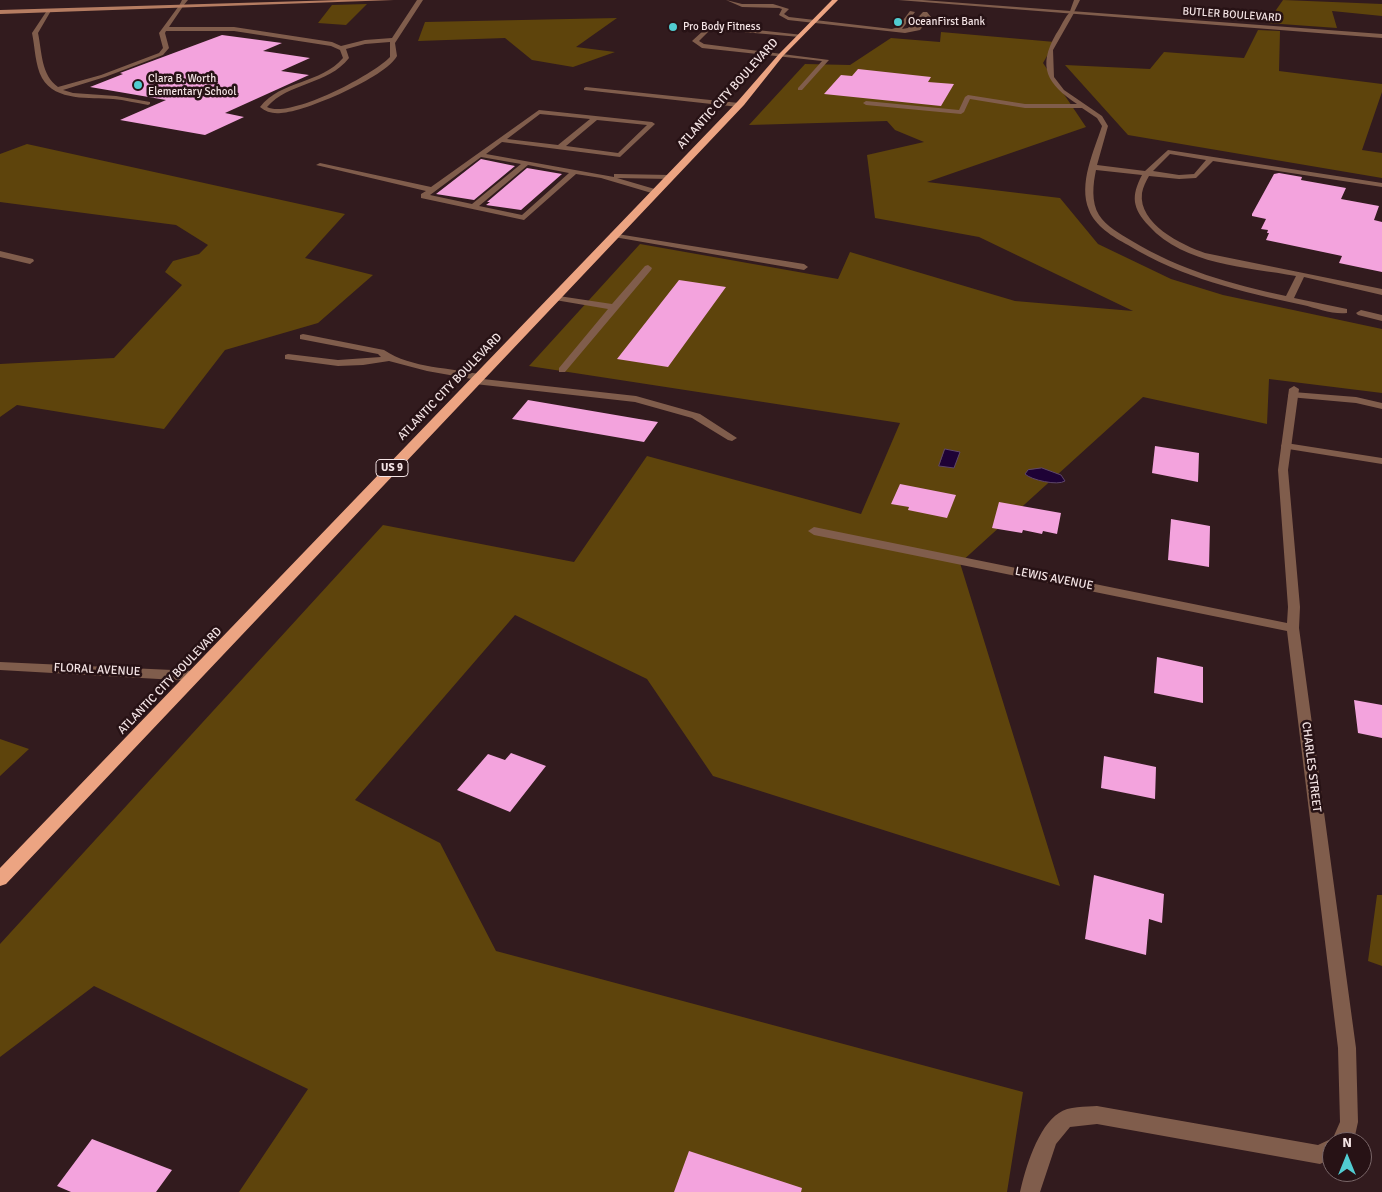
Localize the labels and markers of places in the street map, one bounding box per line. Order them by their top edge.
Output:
place label: OceanFirst Bank [908,15,985,29]
marker: OceanFirst Bank [892,16,904,28]
place label: Pro Body Fitness [683,20,760,34]
marker: Pro Body Fitness [667,21,679,33]
place label: Clara B. Worth Elementary School [148,72,236,98]
marker: Clara B. Worth Elementary School [132,79,144,91]

